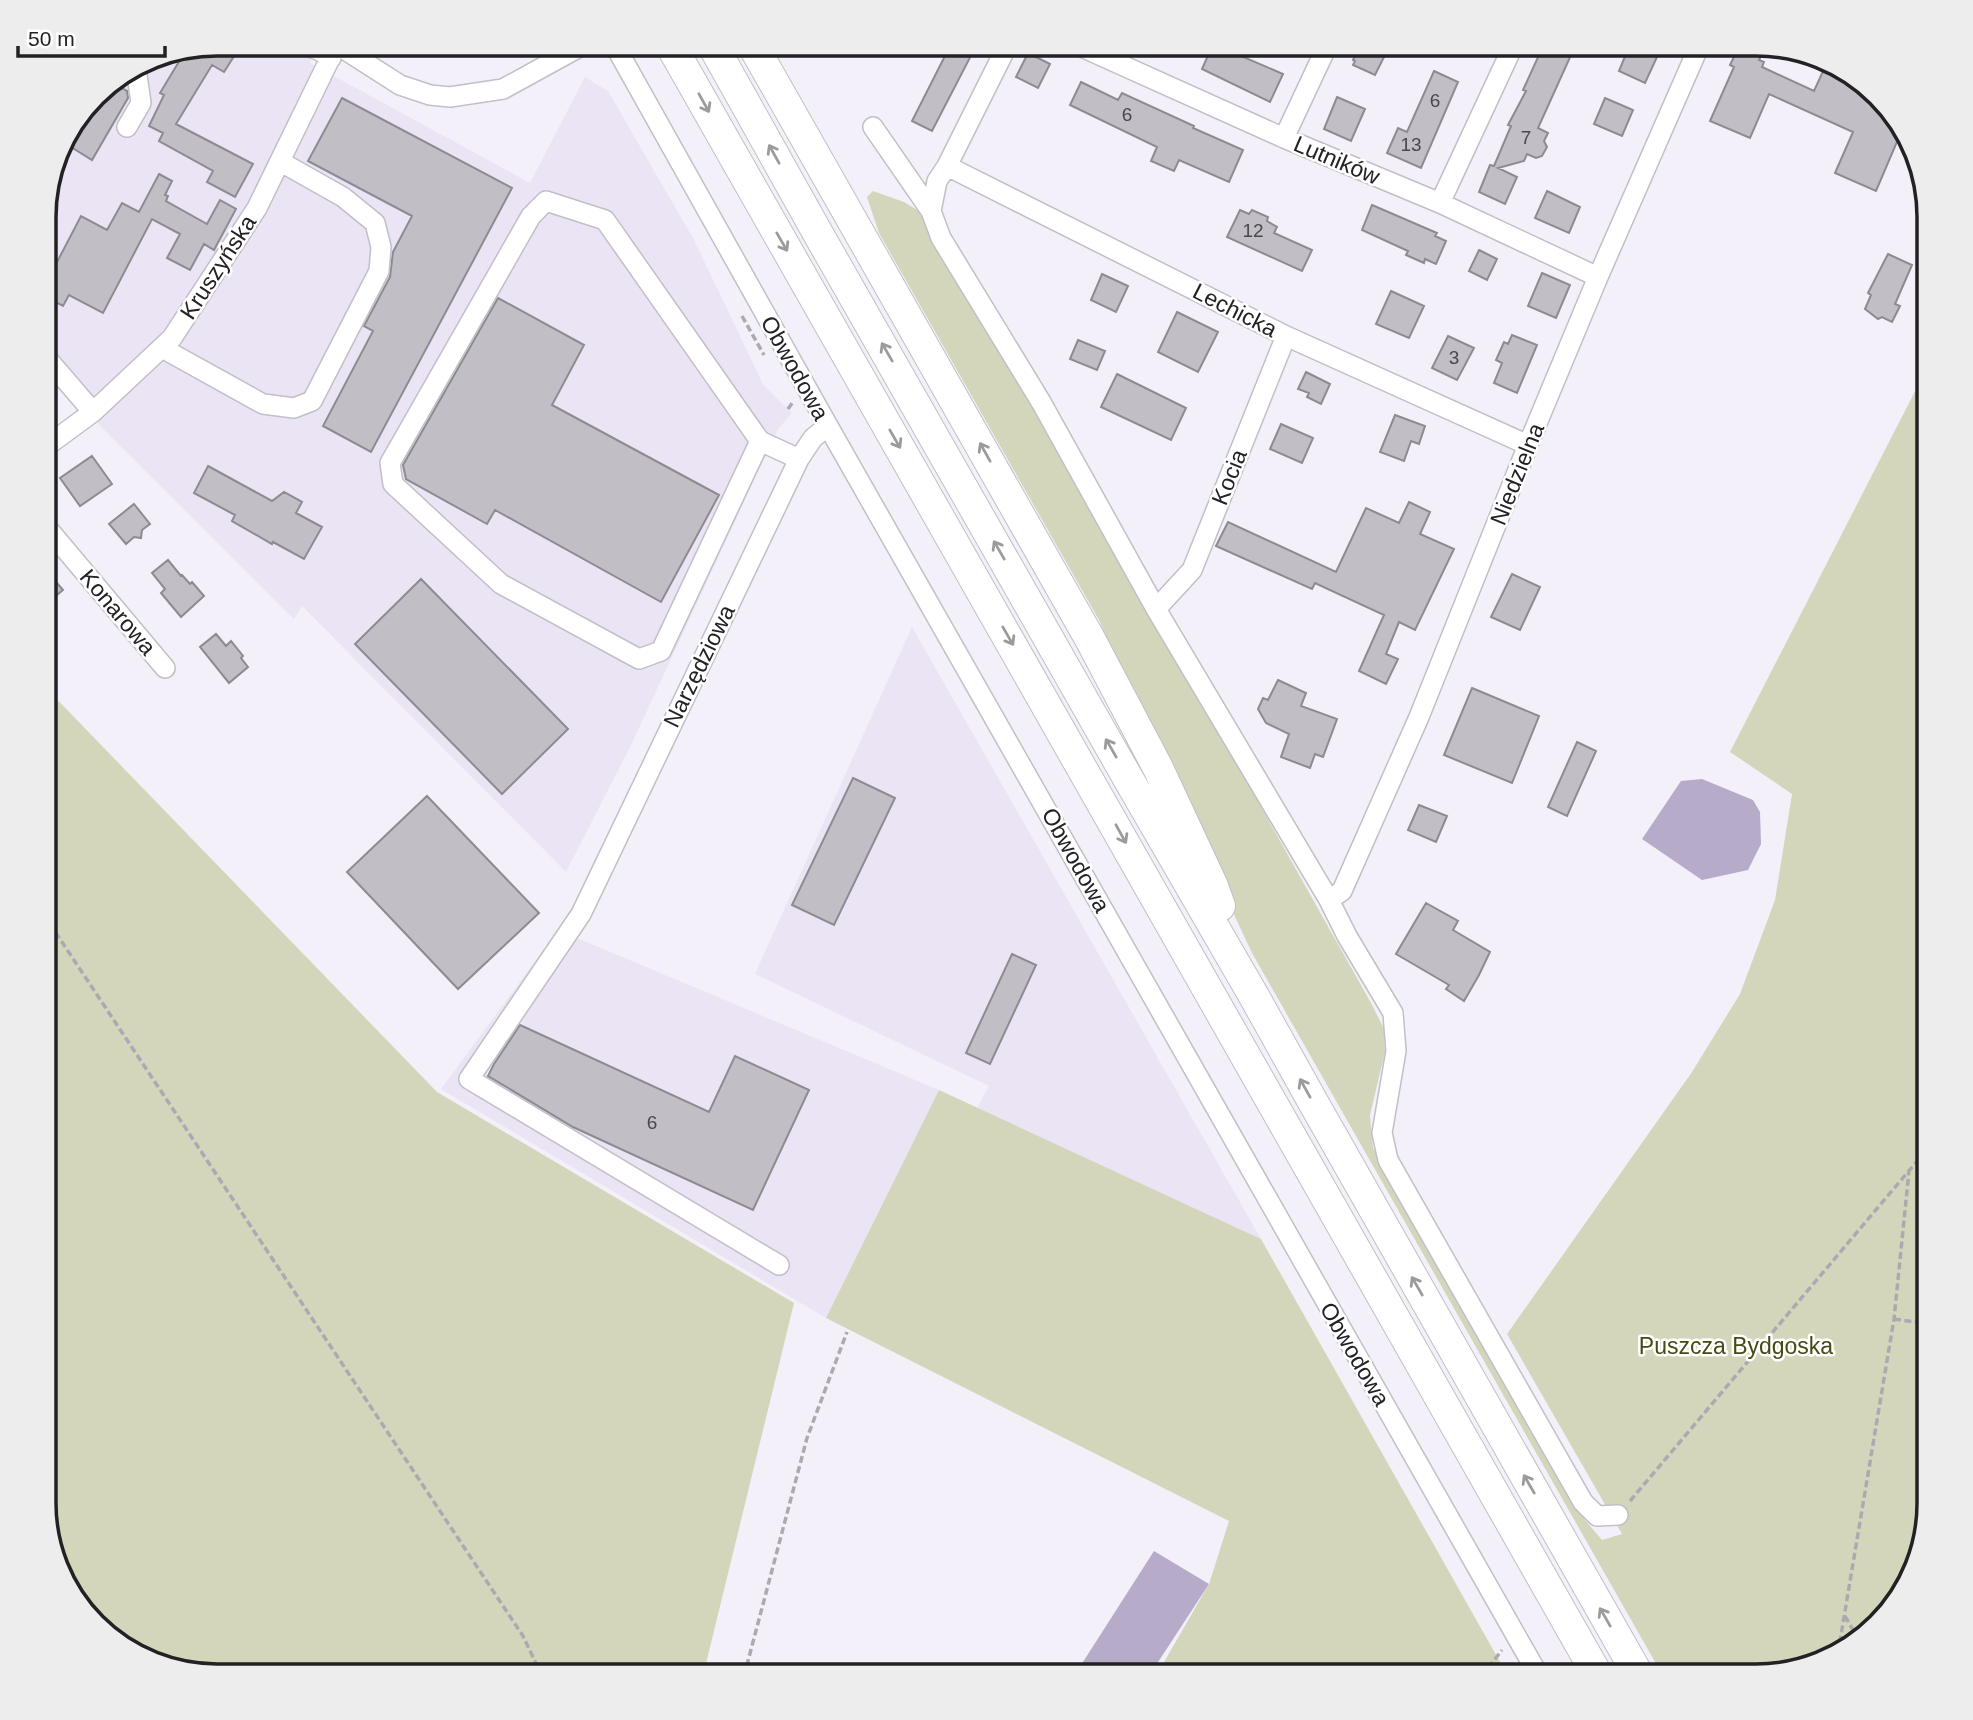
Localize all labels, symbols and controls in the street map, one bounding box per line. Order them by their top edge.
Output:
scale bar [18,14,164,58]
text: 50 m [28,27,75,50]
house number: 6 [1430,90,1440,111]
one-way arrow [697,93,711,113]
house number: 6 [1122,104,1132,125]
house number: 7 [1521,127,1531,148]
street label: Lutników [1290,130,1384,190]
house number: 13 [1400,134,1422,155]
one-way arrow [767,145,781,165]
street label: Kruszyńska [175,210,261,324]
house number: 12 [1242,220,1264,241]
one-way arrow [775,231,789,251]
street label: Lechicka [1189,278,1282,342]
street label: Obwodowa [756,311,834,425]
one-way arrow [880,342,894,362]
house number: 3 [1449,347,1459,368]
street label: Niedzielna [1485,419,1549,529]
one-way arrow [888,428,902,448]
one-way arrow [978,442,992,462]
street label: Kocia [1206,445,1252,509]
one-way arrow [992,540,1006,560]
street label: Konarowa [75,564,161,660]
street label: Narzędziowa [658,600,740,731]
one-way arrow [1001,626,1015,646]
one-way arrow [1104,738,1118,758]
street label: Obwodowa [1037,803,1115,917]
one-way arrow [1115,823,1128,844]
one-way arrow [1298,1079,1312,1099]
house number: 6 [647,1112,657,1133]
one-way arrow [1410,1277,1424,1297]
street label: Obwodowa [1315,1298,1395,1411]
park label: Puszcza Bydgoska [1639,1333,1833,1359]
one-way arrow [1522,1475,1536,1495]
one-way arrow [1598,1607,1611,1628]

